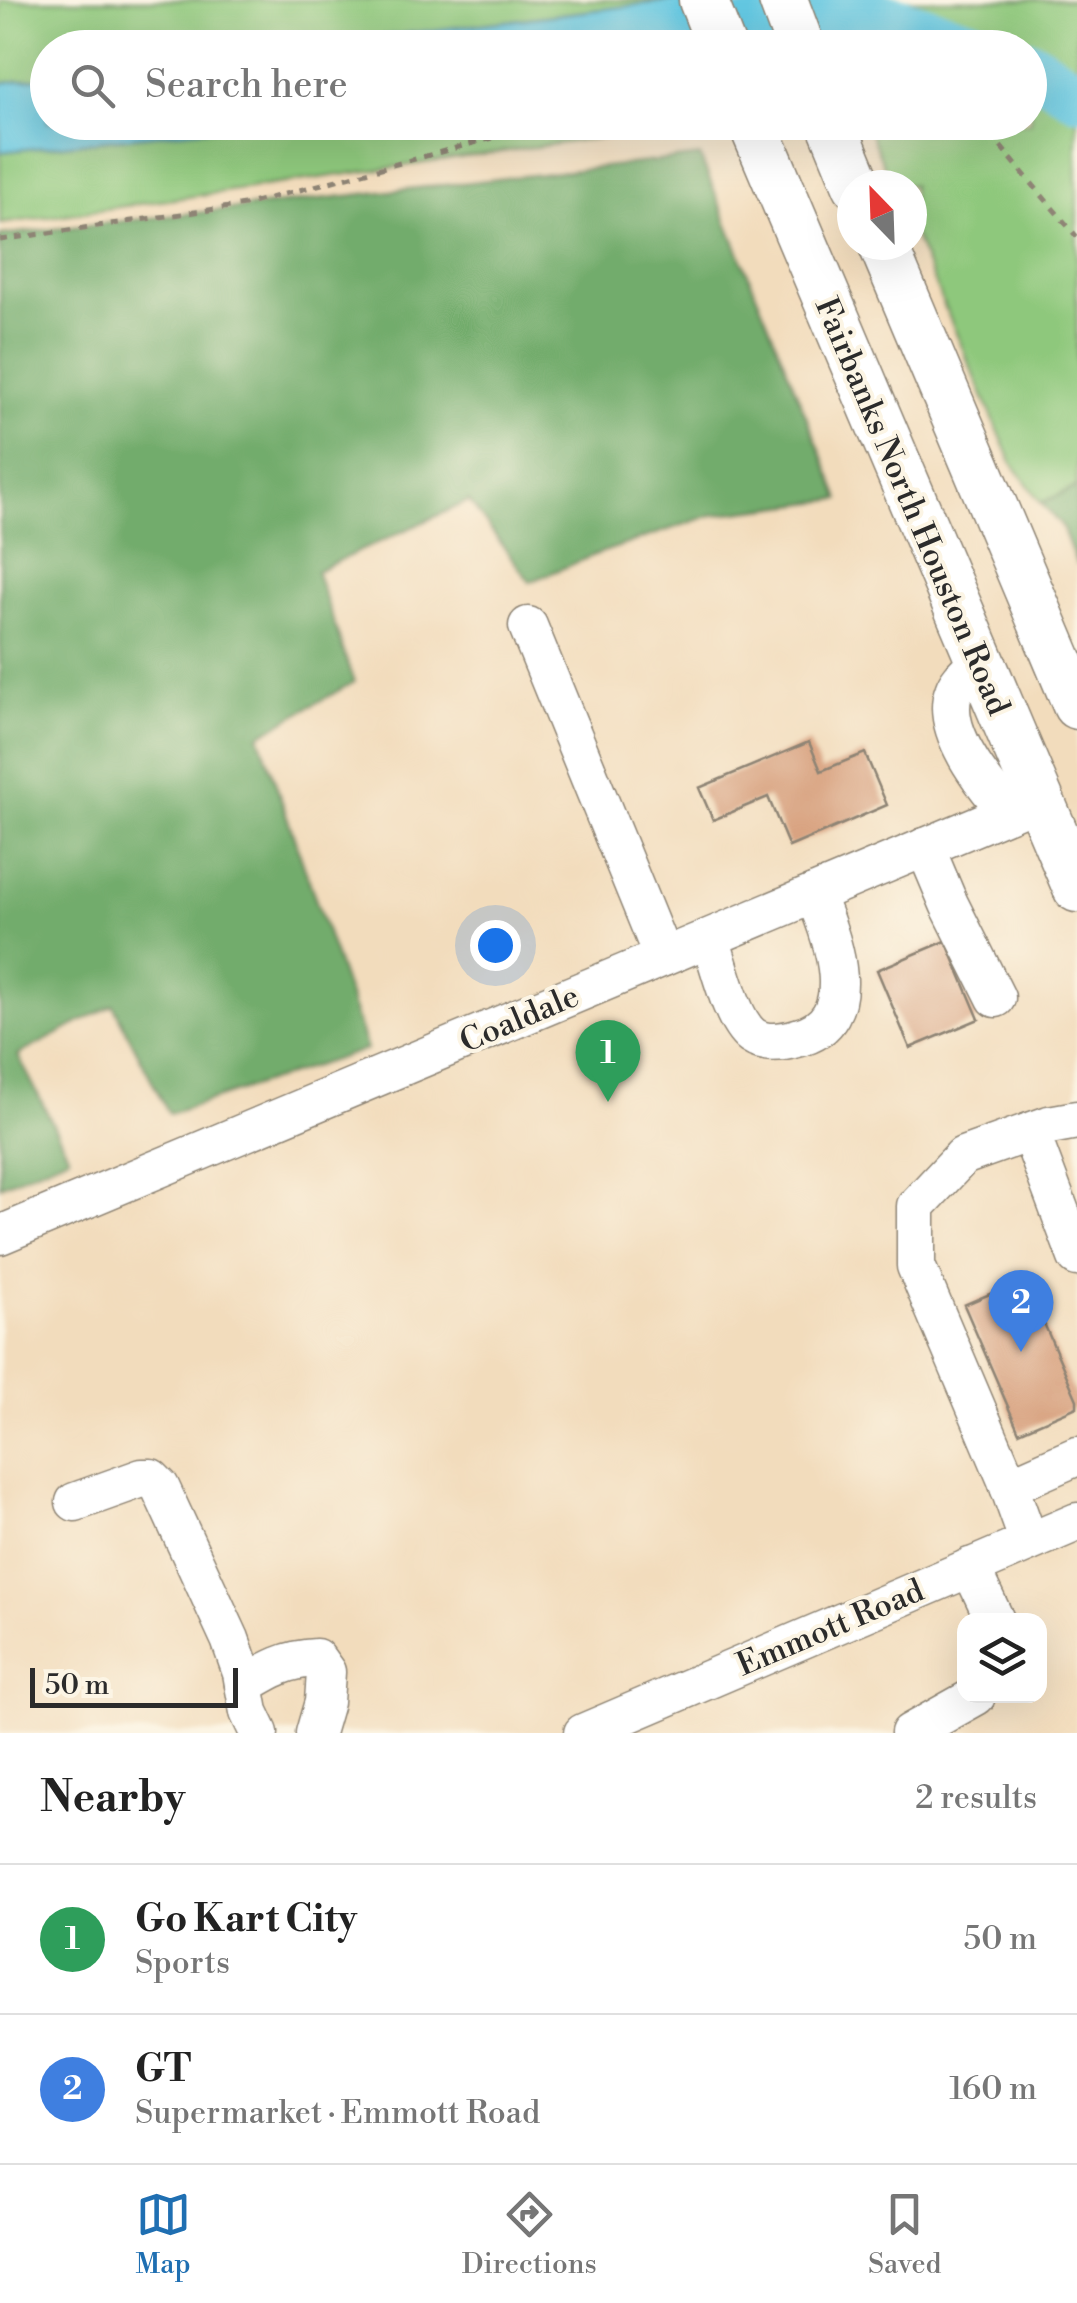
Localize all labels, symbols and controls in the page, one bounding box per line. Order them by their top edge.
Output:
search box [30,30,1047,140]
icon: search [65,58,120,113]
text: Search here [145,62,348,109]
north arrow [837,170,927,260]
street label: Fairbanks North Houston Road [806,292,1018,721]
your location [470,920,521,971]
street label: Coaldale [454,976,585,1062]
pin: 1 [576,1020,640,1102]
pin: 2 [988,1270,1054,1352]
street label: Emmott Road [731,1571,930,1685]
map controls [957,1613,1047,1703]
button: layers [957,1613,1047,1703]
scale bar [30,1663,238,1708]
text: 50 m [45,1668,109,1703]
text: Nearby [40,1772,185,1825]
text: 2 results [915,1778,1037,1818]
text: Go Kart City [135,1896,357,1943]
text: 1 [65,1919,80,1959]
text: 50 m [964,1919,1037,1959]
text: Sports [135,1943,230,1983]
text: GT [135,2046,191,2093]
text: 2 [62,2069,83,2109]
text: 160 m [949,2069,1037,2109]
text: Supermarket · Emmott Road [135,2093,540,2133]
tab: Map [136,2187,191,2282]
tab: Directions [462,2187,597,2282]
tab: Saved [868,2187,941,2282]

